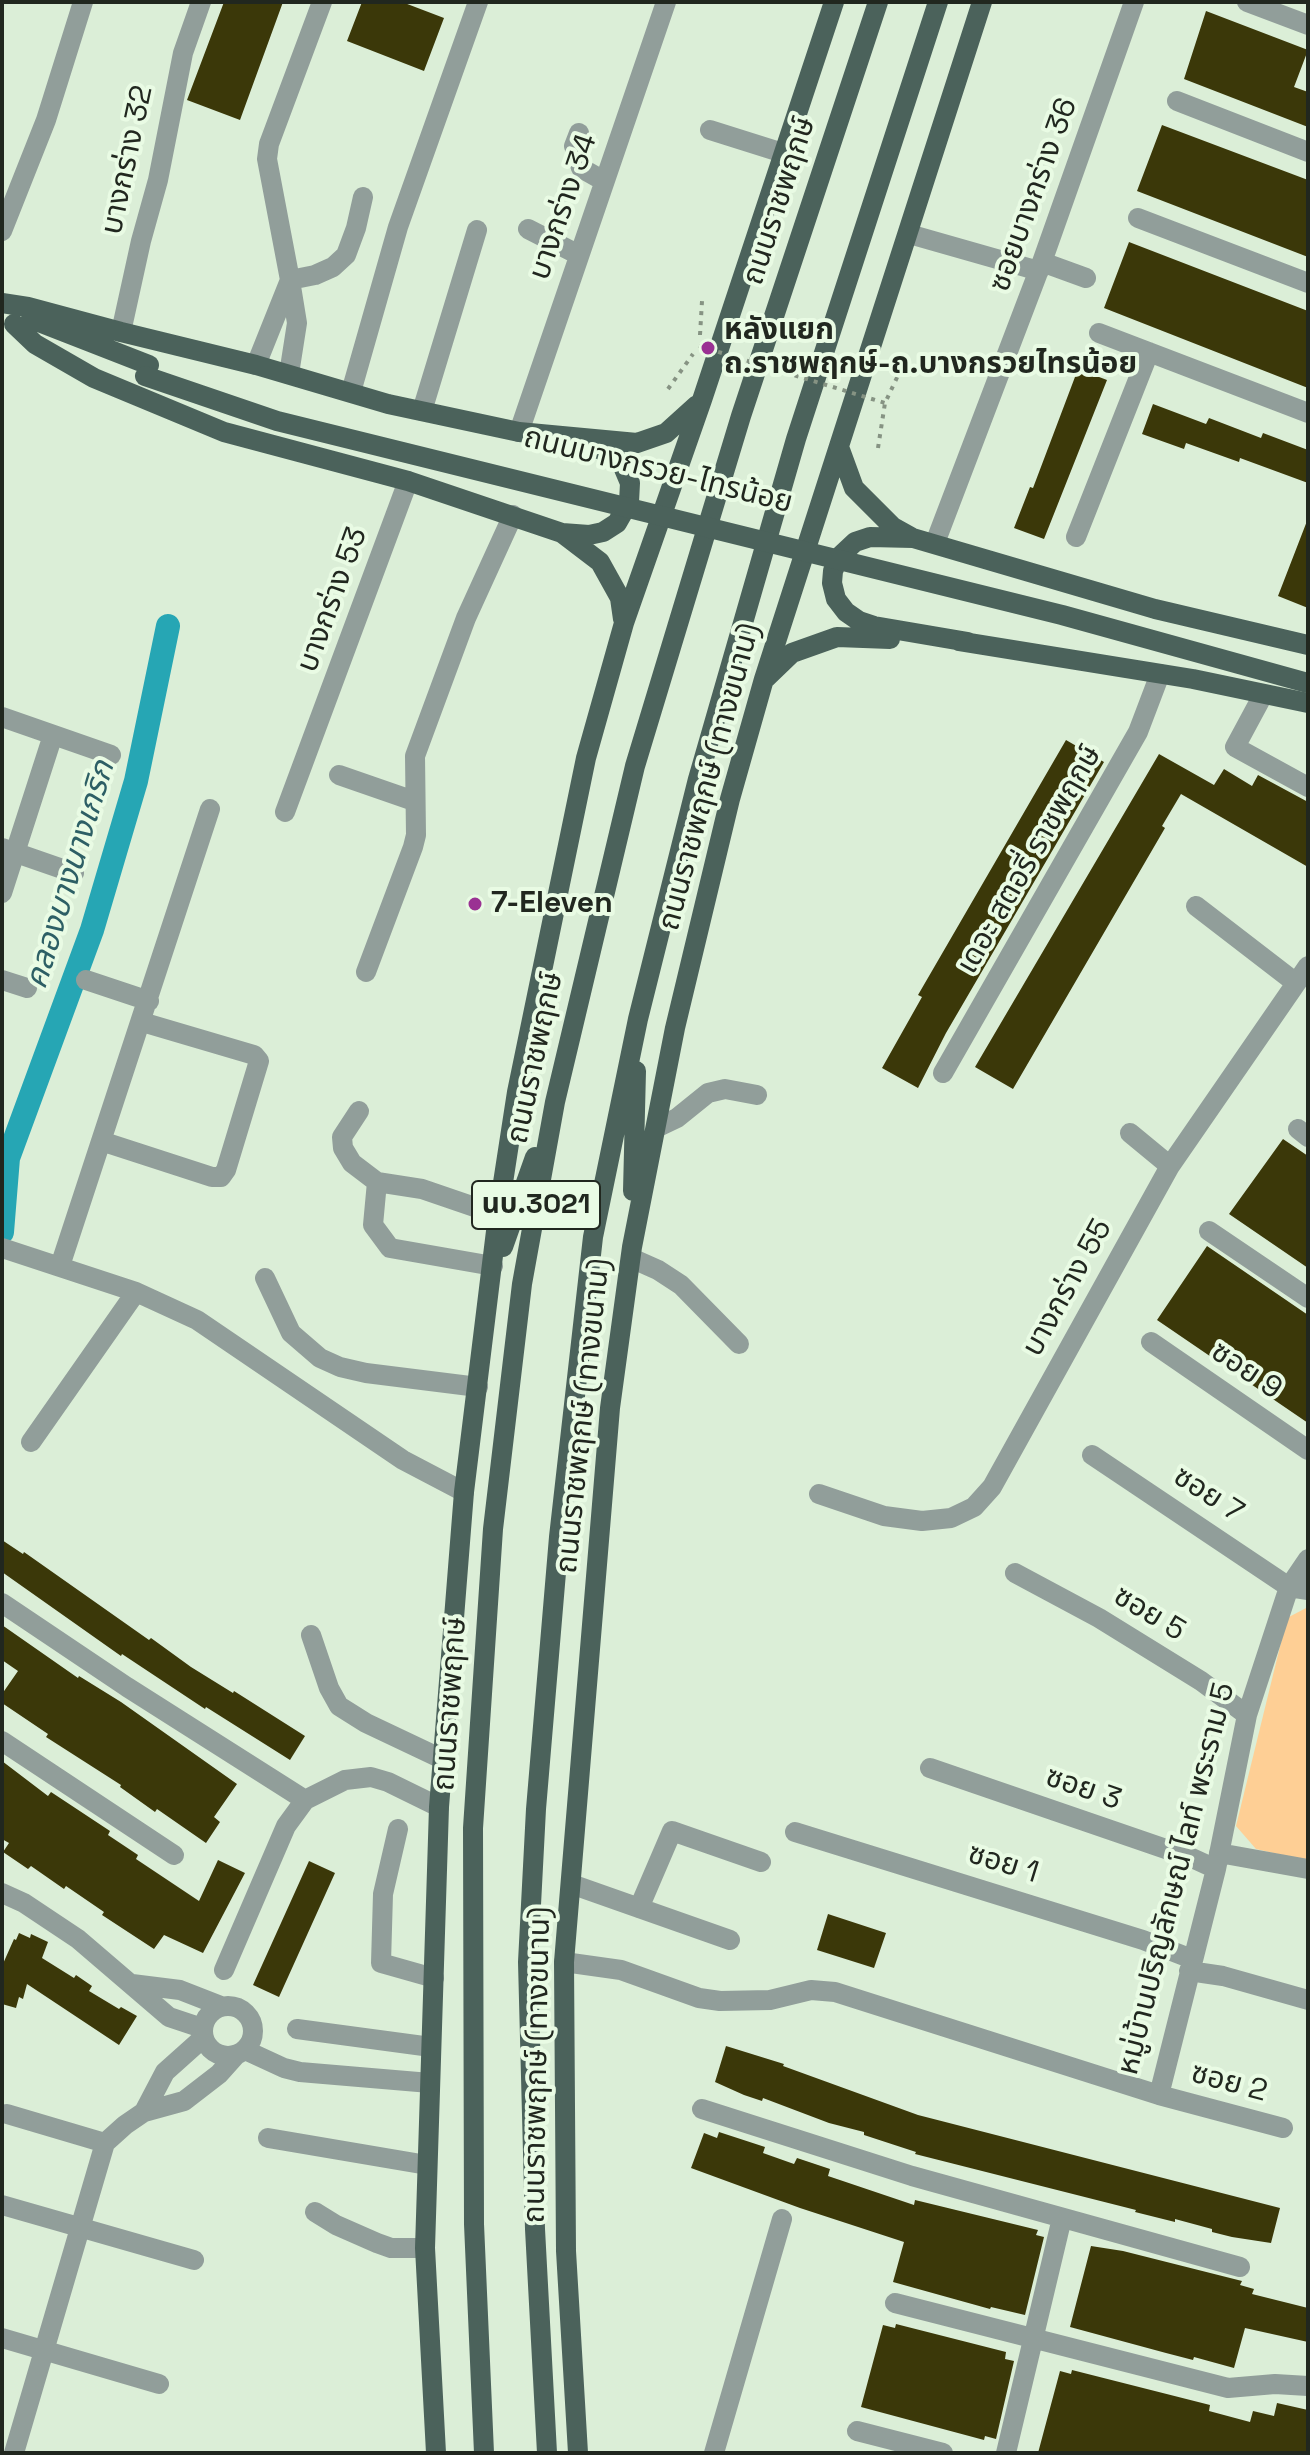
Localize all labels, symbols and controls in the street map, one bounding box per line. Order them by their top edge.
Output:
street label: บางกร่าง 32 [95,82,161,238]
street label: ซอยบางกร่าง 36 [982,93,1086,297]
street label: ถนนราชพฤกษ์ [736,113,824,289]
street label: บางกร่าง 34 [522,129,606,285]
place label: หลังแยก ถ.ราชพฤกษ์-ถ.บางกรวยไทรน้อย [724,313,1137,384]
marker: หลังแยก ถ.ราชพฤกษ์-ถ.บางกรวยไทรน้อย [699,339,717,357]
street label: ถนนบางกรวย-ไทรน้อย [520,420,796,522]
street label: บางกร่าง 53 [290,523,376,677]
street label: ถนนราชพฤกษ์ (ทางขนาน) [652,619,768,935]
street label: เดอะ สตอรี่ ราชพฤกษ์ [950,740,1110,980]
water label: คลองบางนางเกริก [18,756,124,994]
place label: 7-Eleven [491,886,613,922]
marker: 7-Eleven [466,895,484,913]
street label: ถนนราชพฤกษ์ [500,969,572,1147]
road number: นบ.3021 [472,1181,600,1229]
street label: บางกร่าง 55 [1016,1213,1120,1363]
street label: ถนนราชพฤกษ์ (ทางขนาน) [550,1257,618,1575]
street label: ซอย 9 [1204,1334,1288,1408]
street label: ซอย 7 [1166,1459,1250,1531]
street label: ซอย 5 [1107,1579,1191,1649]
street label: ถนนราชพฤกษ์ [427,1616,475,1792]
street label: หมู่บ้านปริญลักษณ์ ไลท์ พระราม 5 [1111,1679,1243,2079]
street label: ซอย 3 [1040,1759,1126,1819]
street label: ซอย 1 [963,1836,1043,1892]
street label: ถนนราชพฤกษ์ (ทางขนาน) [517,1906,559,2224]
street label: ซอย 2 [1187,2056,1271,2110]

